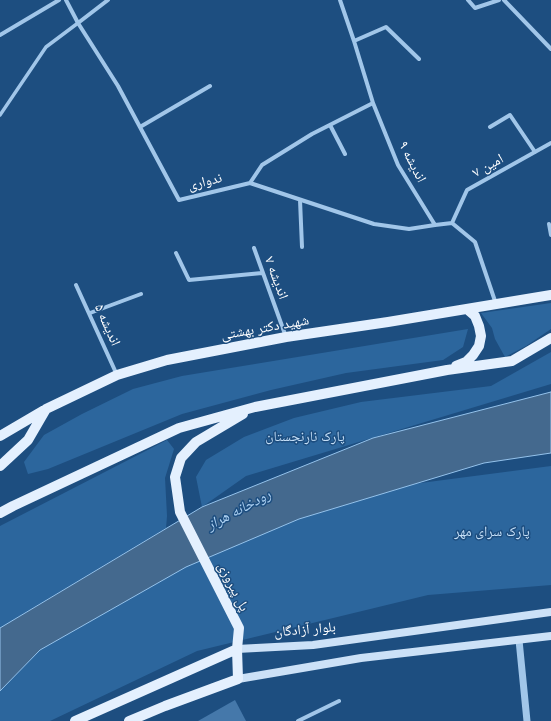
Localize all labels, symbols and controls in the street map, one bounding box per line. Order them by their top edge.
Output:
street label: اندیشه ۹ [394,138,430,186]
street label: امین ۷ [470,151,506,181]
street label: ندواری [186,170,224,194]
street label: اندیشه ۷ [261,254,291,302]
street label: اندیشه ۵ [90,301,124,349]
street label: شهید دکتر بهشتی [220,312,310,344]
park label: پارک نارنجستان [265,429,345,445]
water label: رودخانه هراز [204,486,274,534]
park label: پارک سرای مهر [454,524,530,540]
street label: پل پیروزی [214,560,252,614]
street label: بلوار آزادگان [274,619,336,641]

